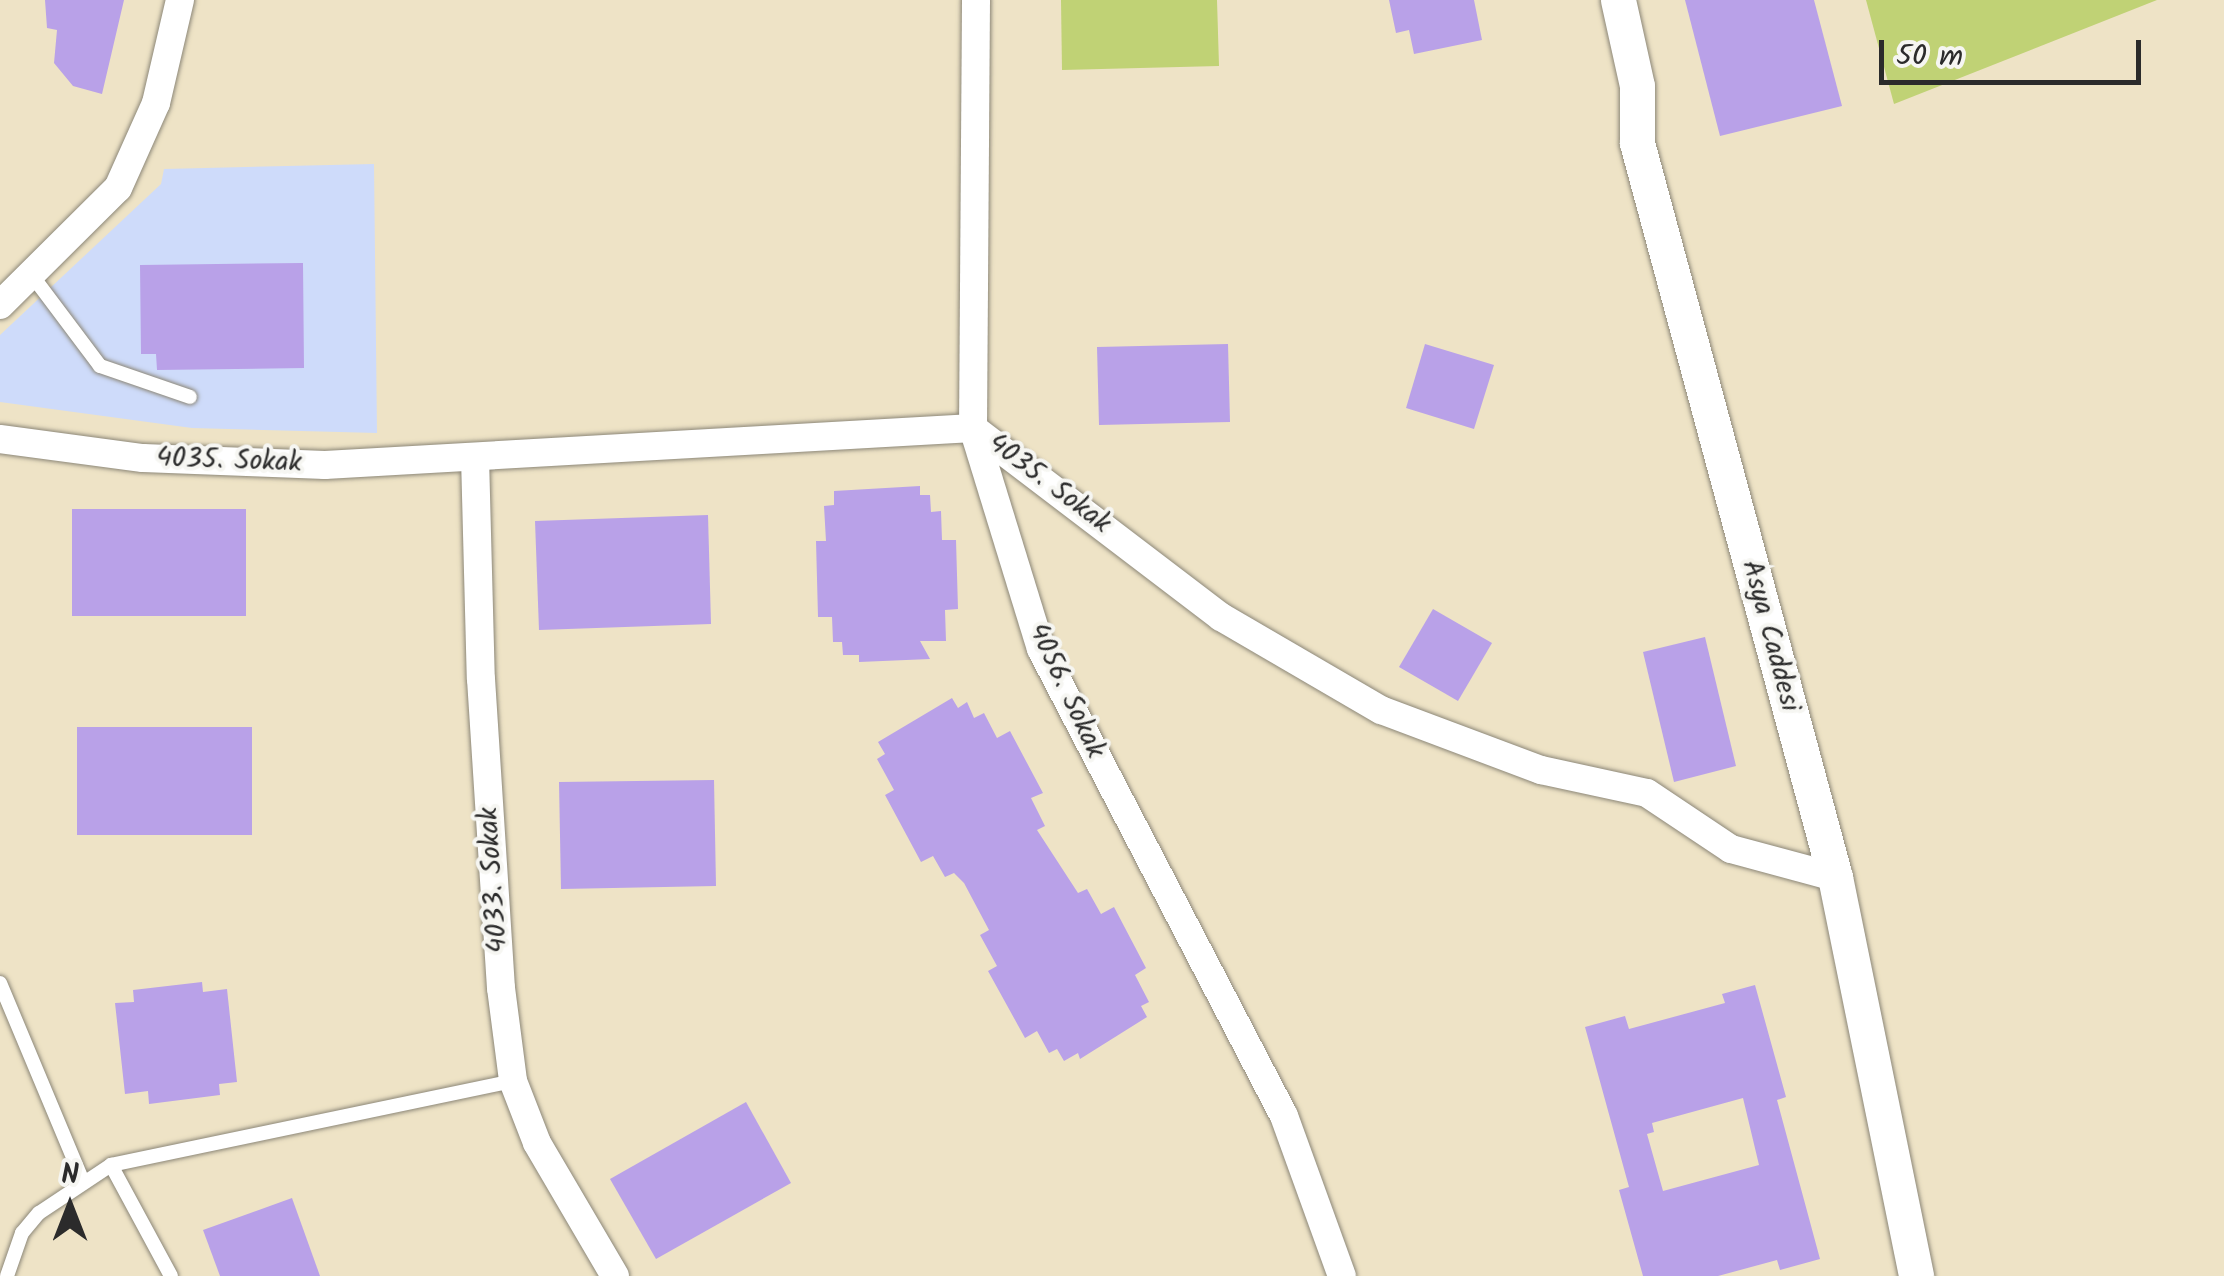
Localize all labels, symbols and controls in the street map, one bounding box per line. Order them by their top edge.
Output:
scale bar [1884,20,2146,82]
text: 50 m [1896,33,1963,81]
street label: 4035. Sokak [981,427,1117,541]
street label: 4035. Sokak [156,442,302,480]
street label: Asya Caddesi [1734,557,1806,715]
street label: 4056. Sokak [1020,618,1112,764]
street label: 4033. Sokak [472,806,516,954]
text: N [61,1153,79,1198]
north arrow [20,1156,120,1256]

